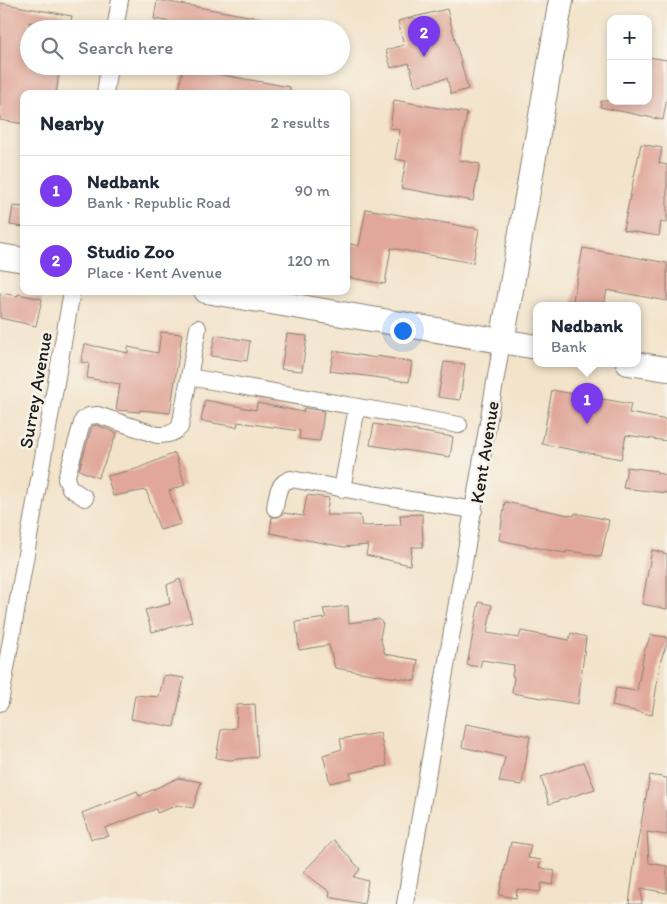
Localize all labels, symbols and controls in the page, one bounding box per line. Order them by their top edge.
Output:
map controls [607,15,652,105]
button: + [607,15,652,60]
pin: 2 [408,16,440,57]
search box [20,20,350,75]
icon: search [38,34,66,62]
text: Search here [78,36,173,59]
button: − [607,60,652,105]
text: Nearby [40,110,104,135]
text: 2 results [270,113,330,132]
text: Nedbank [87,170,159,193]
text: 1 [52,181,60,200]
text: 90 m [295,181,330,200]
text: Bank · Republic Road [87,193,231,212]
text: Studio Zoo [87,240,174,263]
text: 2 [52,251,60,270]
text: 120 m [287,251,330,270]
text: Place · Kent Avenue [87,263,222,282]
popup [533,302,641,367]
text: Nedbank [551,314,623,337]
your location [390,318,416,344]
street label: Surrey Avenue [14,330,57,450]
text: Bank [551,337,587,356]
pin: 1 [571,383,603,424]
street label: Kent Avenue [465,399,504,505]

